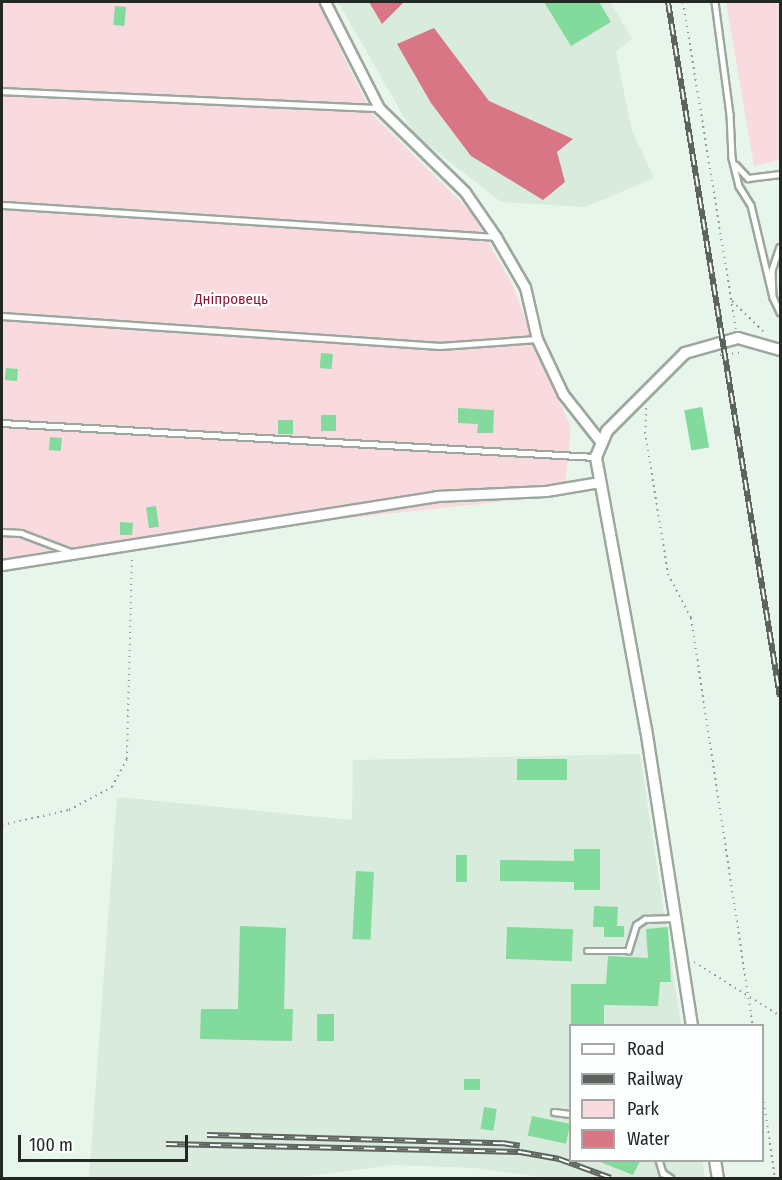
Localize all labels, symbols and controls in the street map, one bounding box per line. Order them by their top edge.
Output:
park label: Дніпровець [194,291,268,309]
legend [569,1024,764,1162]
text: Road [627,1038,664,1060]
text: Railway [627,1068,683,1090]
text: Park [627,1098,659,1120]
scale bar [21,1123,190,1161]
text: Water [627,1128,670,1150]
text: 100 m [29,1134,73,1156]

